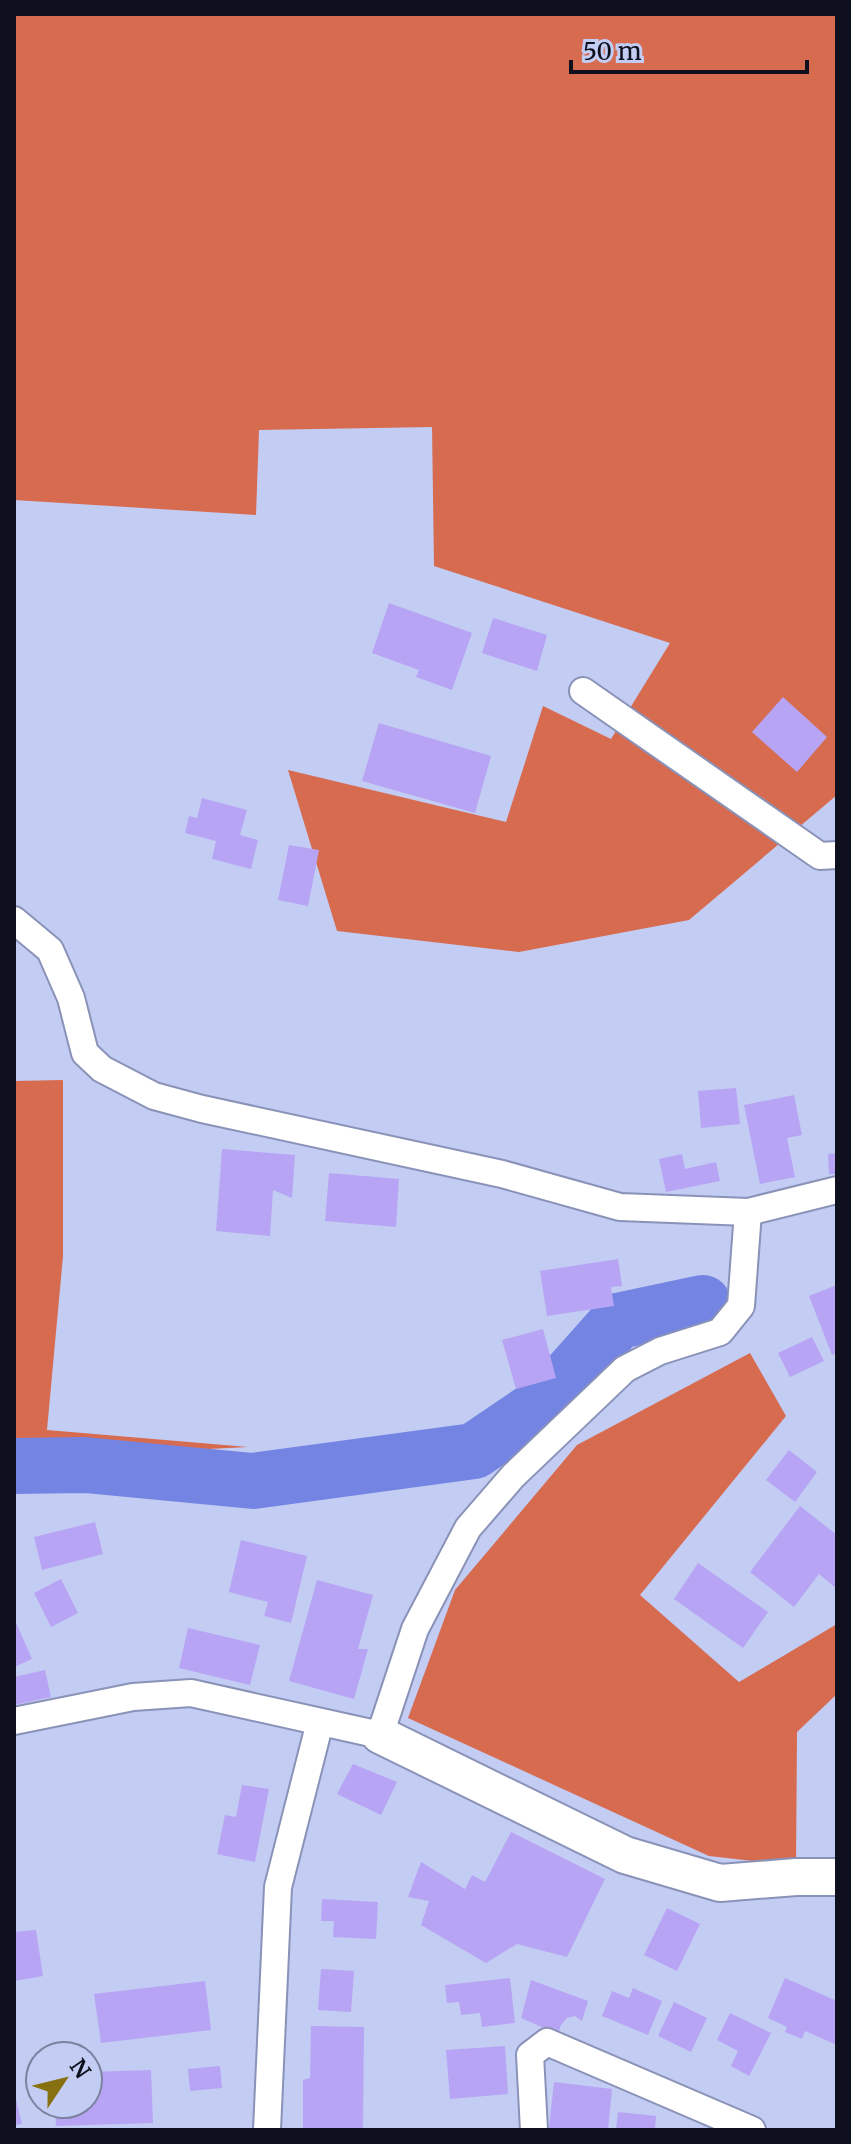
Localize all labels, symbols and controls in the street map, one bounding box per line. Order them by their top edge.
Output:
scale bar [571,24,807,74]
text: 50 m [583,36,642,67]
north arrow [24,2040,104,2120]
text: N [64,2053,97,2084]

